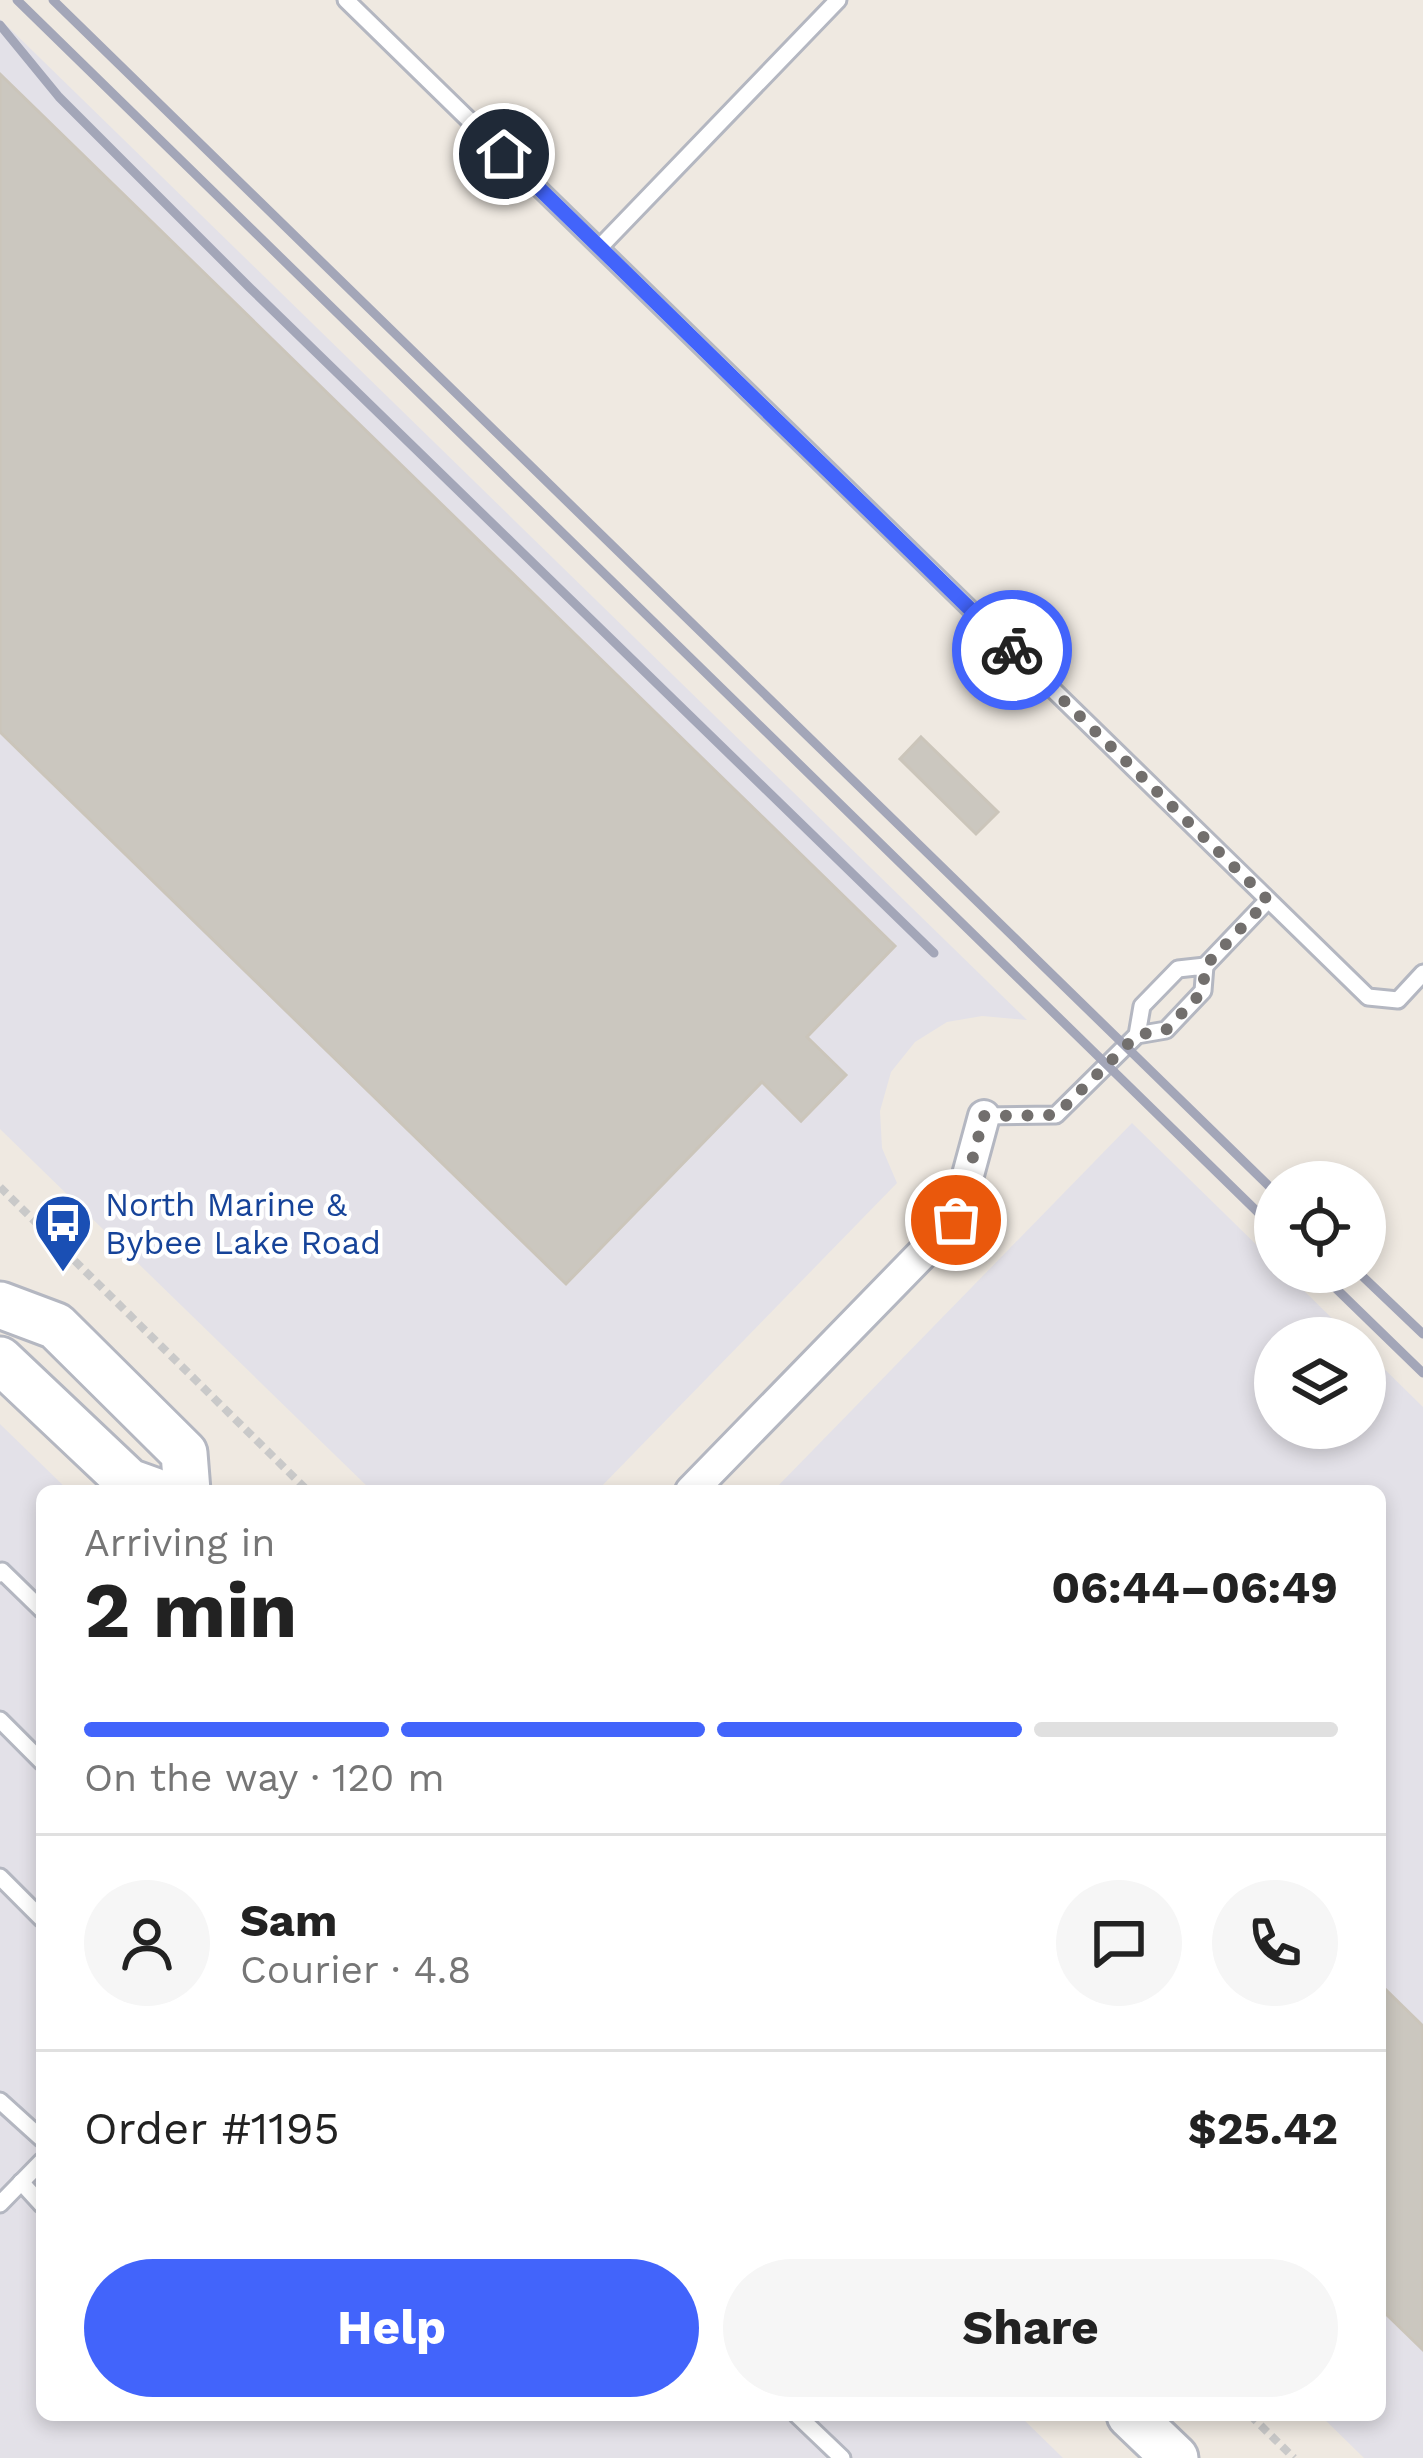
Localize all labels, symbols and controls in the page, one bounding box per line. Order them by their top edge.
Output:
pin [453,103,555,205]
icon: home [471,121,537,187]
courier [952,590,1072,710]
icon: bike [979,617,1045,683]
map controls [1254,1161,1386,1449]
button: locate [1254,1161,1386,1293]
pin [905,1169,1007,1271]
place label: North Marine & Bybee Lake Road [105,1185,381,1262]
icon: bag [923,1187,989,1253]
bus stop icon: North Marine & Bybee Lake Road [32,1192,94,1274]
button: layers [1254,1317,1386,1449]
text: Arriving in [84,1520,275,1565]
text: 06:44–06:49 [1051,1561,1338,1614]
text: 2 min [84,1564,297,1656]
text: On the way · 120 m [84,1755,445,1800]
button: person [84,1880,210,2006]
button: chat [1056,1880,1182,2006]
button: phone [1212,1880,1338,2006]
text: Sam [240,1894,337,1947]
text: Courier · 4.8 [240,1947,471,1992]
text: Order #1195 [84,2102,340,2155]
text: $25.42 [1188,2102,1338,2155]
button: Help [84,2259,699,2397]
button: Share [723,2259,1338,2397]

